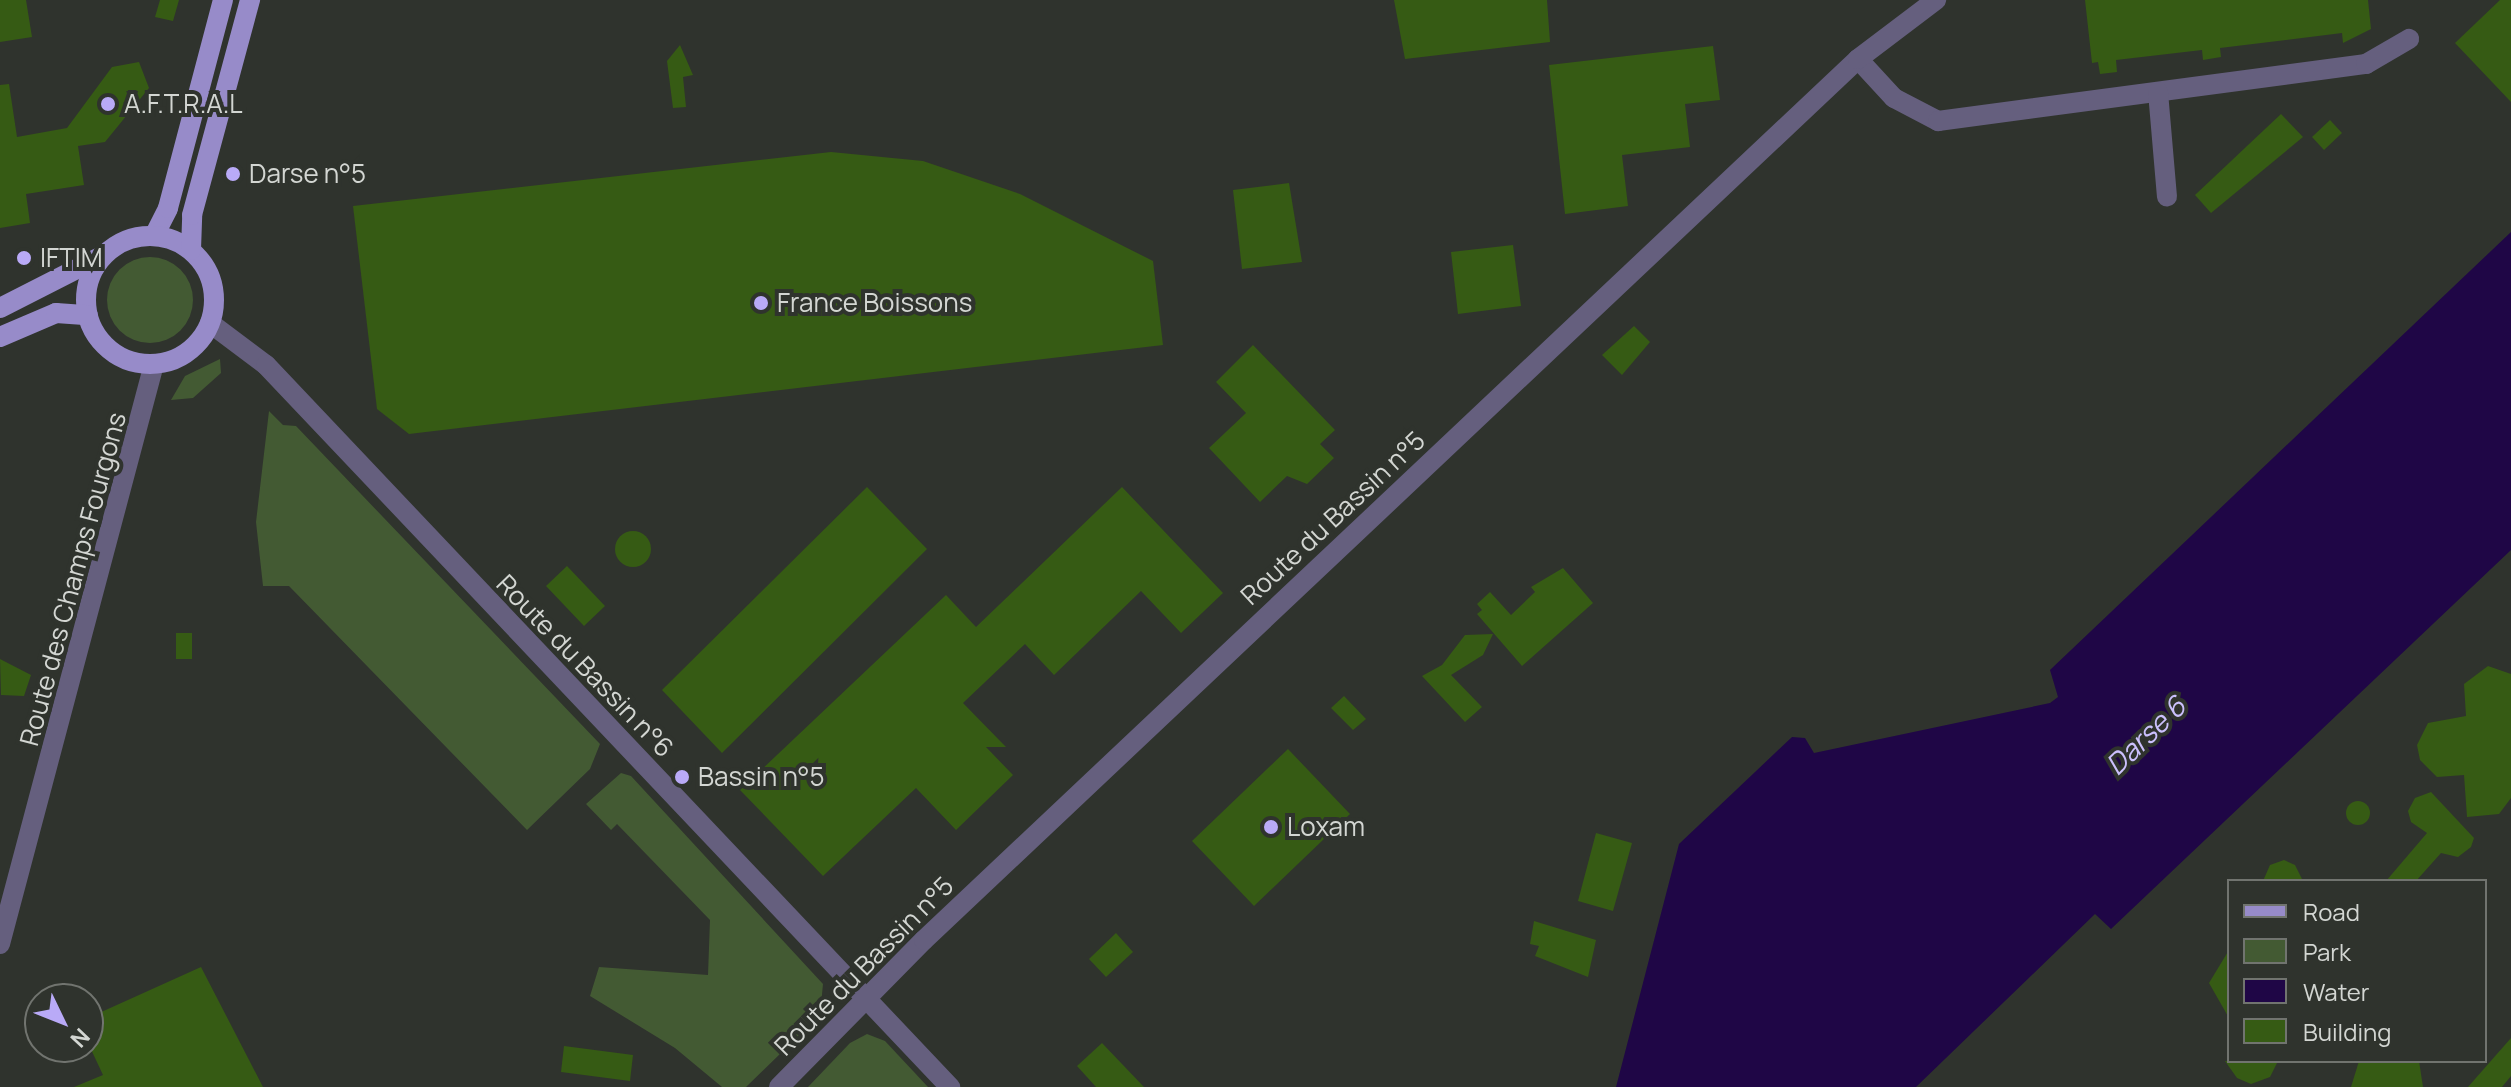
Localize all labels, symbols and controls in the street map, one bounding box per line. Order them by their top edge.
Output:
place label: A.F.T.R.A.L [124,88,243,120]
marker: A.F.T.R.A.L [99,95,117,113]
place label: Darse n°5 [249,158,366,190]
marker: Darse n°5 [224,165,242,183]
place label: IFTIM [40,242,103,274]
marker: IFTIM [15,249,33,267]
place label: France Boissons [777,287,972,319]
marker: France Boissons [752,294,770,312]
street label: Route des Champs Fourgons [13,409,133,749]
street label: Route du Bassin n°5 [1235,425,1431,611]
street label: Route du Bassin n°6 [490,568,680,764]
water label: Darse 6 [2098,689,2192,781]
place label: Bassin n°5 [698,761,825,793]
marker: Bassin n°5 [673,768,691,786]
place label: Loxam [1287,811,1365,843]
marker: Loxam [1262,818,1280,836]
street label: Route du Bassin n°5 [768,870,960,1062]
legend [2227,879,2487,1063]
text: Road [2303,895,2360,928]
text: Park [2303,935,2351,968]
text: Water [2303,975,2370,1008]
north arrow [24,983,104,1063]
text: Building [2303,1015,2391,1048]
text: N [64,1022,96,1054]

